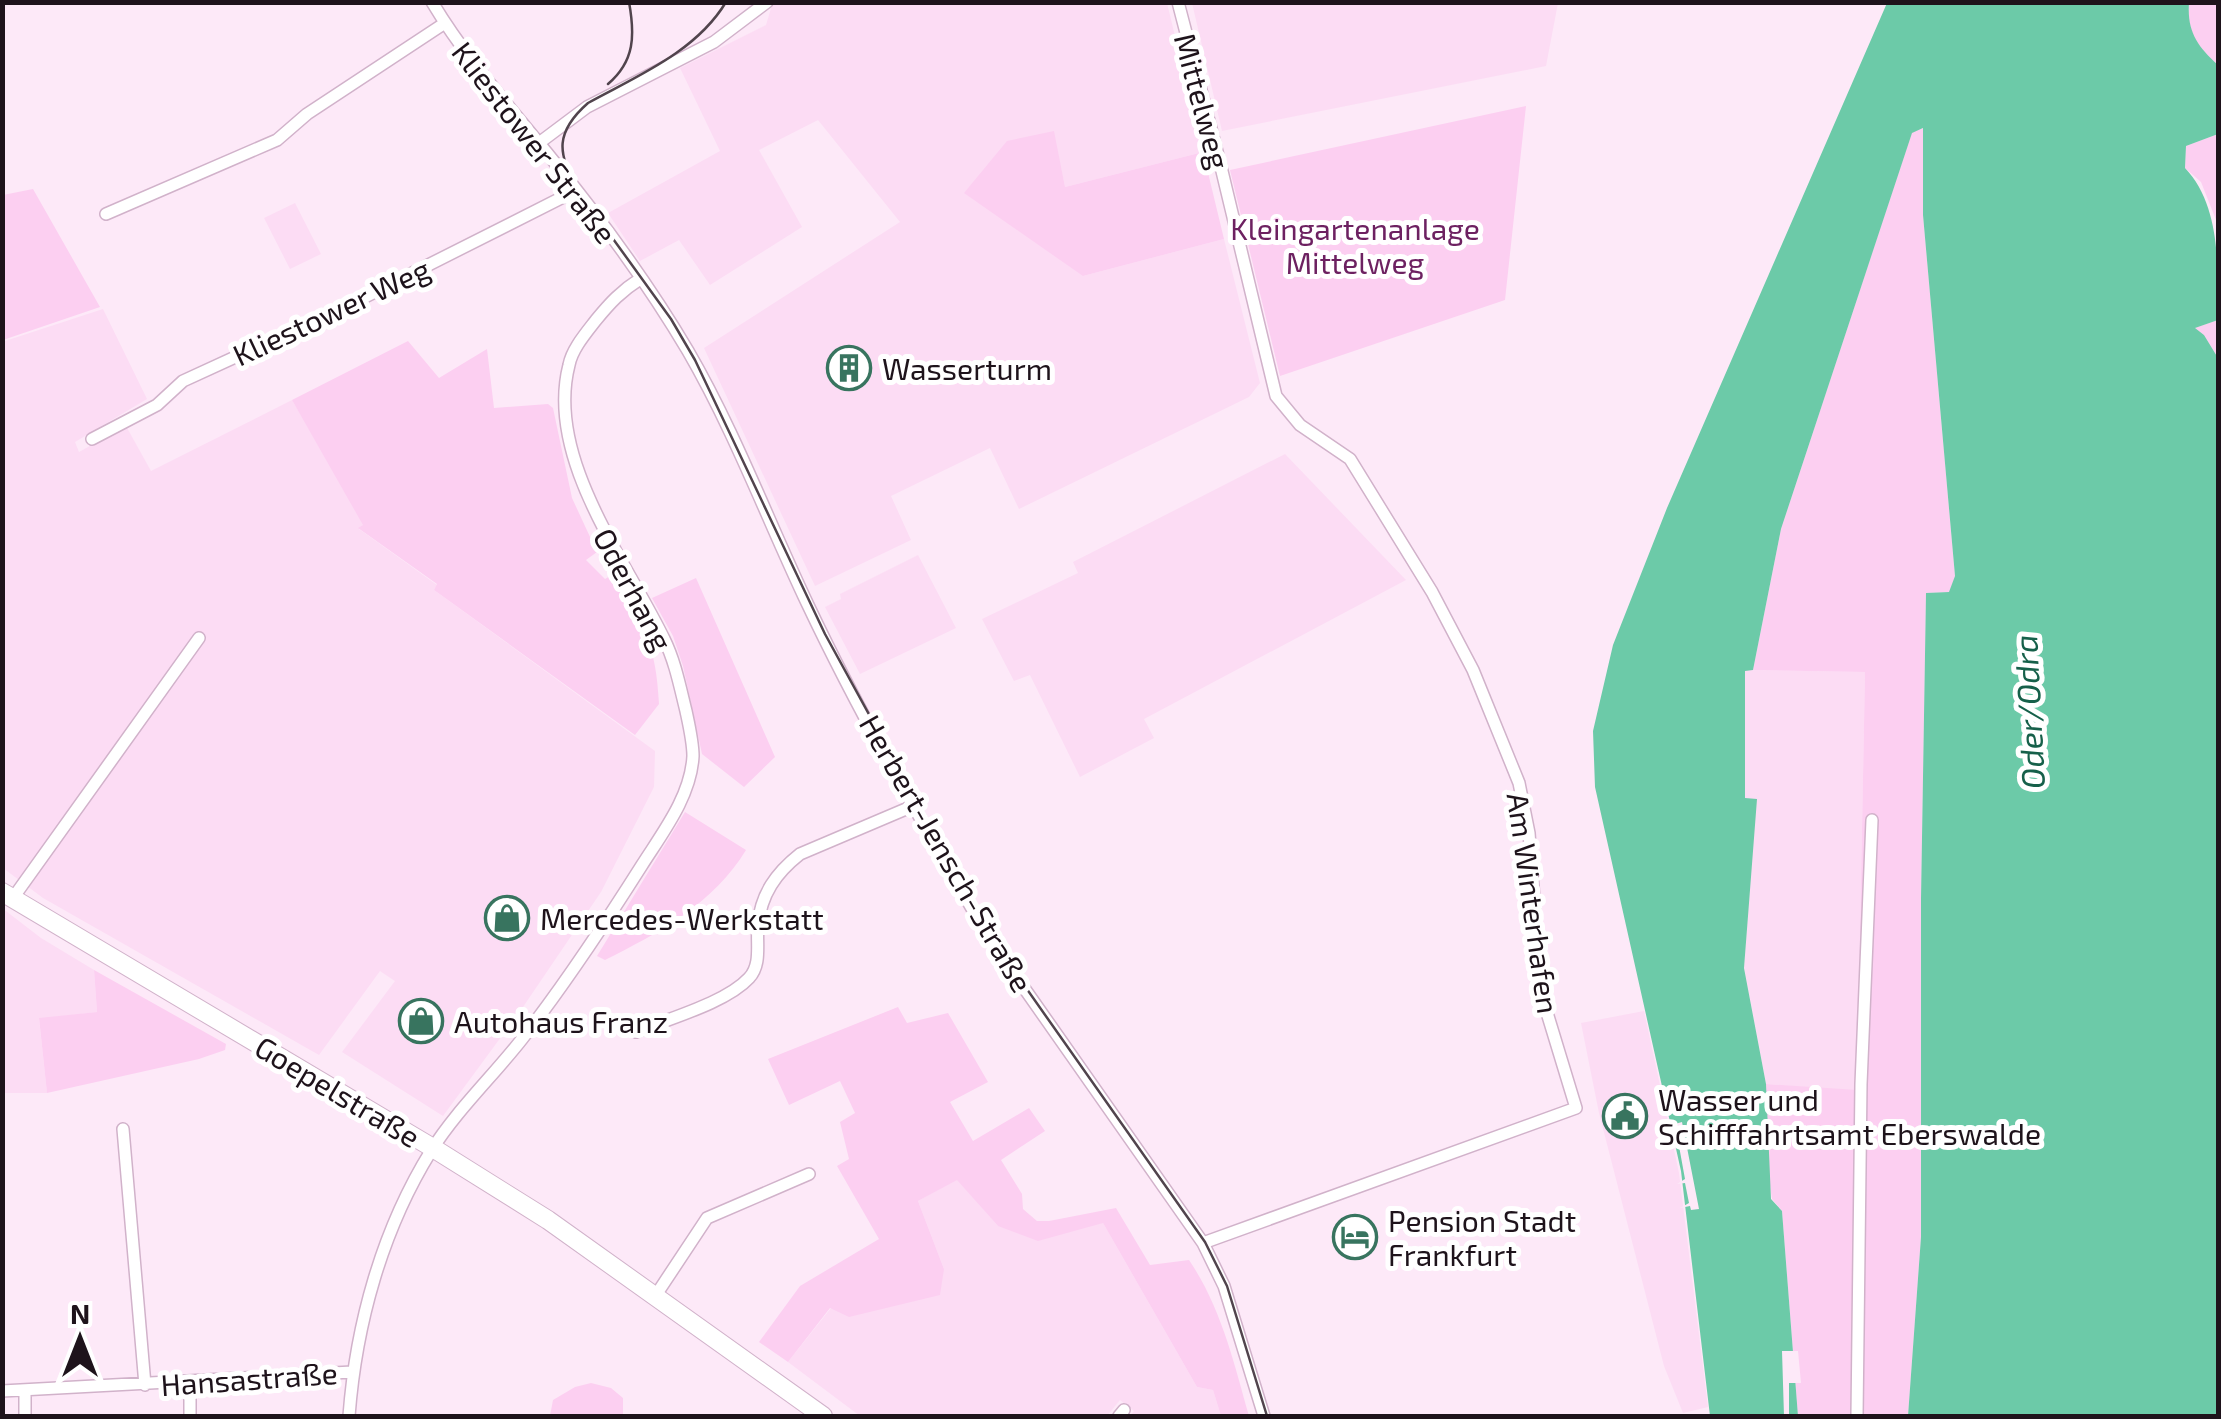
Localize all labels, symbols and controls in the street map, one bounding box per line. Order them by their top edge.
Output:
street label: Mittelweg [1168,29,1238,173]
street label: Kliestower Straße [445,34,625,250]
park label: Kleingartenanlage Mittelweg [1230,210,1480,280]
street label: Kliestower Weg [227,250,435,372]
building icon: Wasserturm [826,345,872,391]
place label: Wasserturm [882,350,1052,386]
street label: Oderhang [587,522,681,657]
water label: Oder/Odra [2005,634,2051,790]
street label: Herbert-Jensch-Straße [853,708,1041,998]
street label: Am Winterhafen [1501,790,1567,1016]
shop icon: Mercedes-Werkstatt [484,895,530,941]
place label: Mercedes-Werkstatt [540,900,824,936]
shop icon: Autohaus Franz [398,998,444,1044]
place label: Autohaus Franz [454,1003,668,1039]
street label: Goepelstraße [249,1028,427,1154]
place label: Wasser und Schifffahrtsamt Eberswalde [1658,1081,2041,1151]
public building icon: Wasser und Schifffahrtsamt Eberswalde [1602,1093,1648,1139]
place label: Pension Stadt Frankfurt [1388,1202,1576,1272]
hotel icon: Pension Stadt Frankfurt [1332,1214,1378,1260]
north arrow [30,1289,130,1389]
text: N [70,1296,90,1330]
street label: Hansastraße [159,1354,339,1402]

